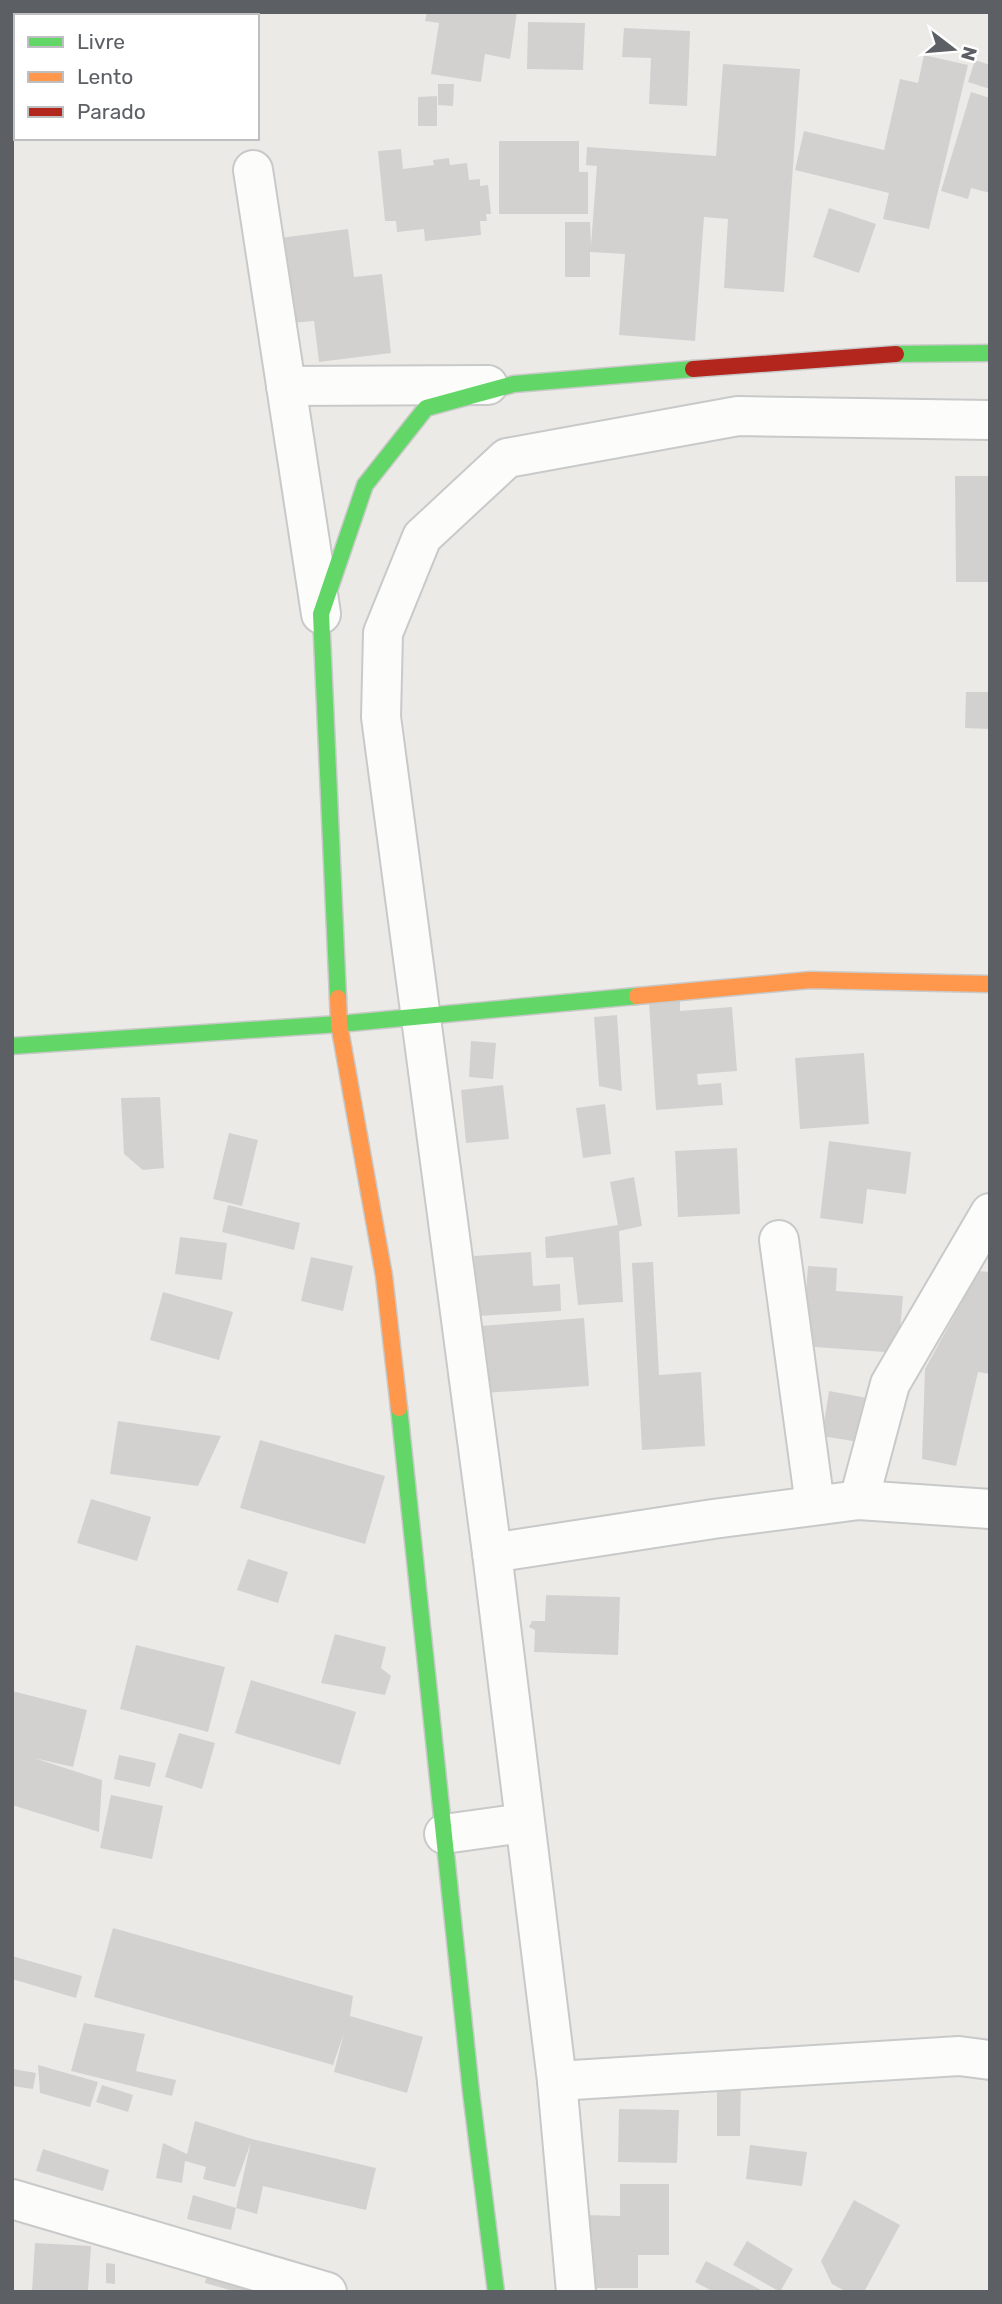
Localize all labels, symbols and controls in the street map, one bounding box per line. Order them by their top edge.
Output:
legend [14,14,259,140]
north arrow [918,14,988,84]
text: Livre [77,29,125,54]
text: N [956,44,982,63]
text: Lento [77,64,133,89]
text: Parado [77,99,146,124]

